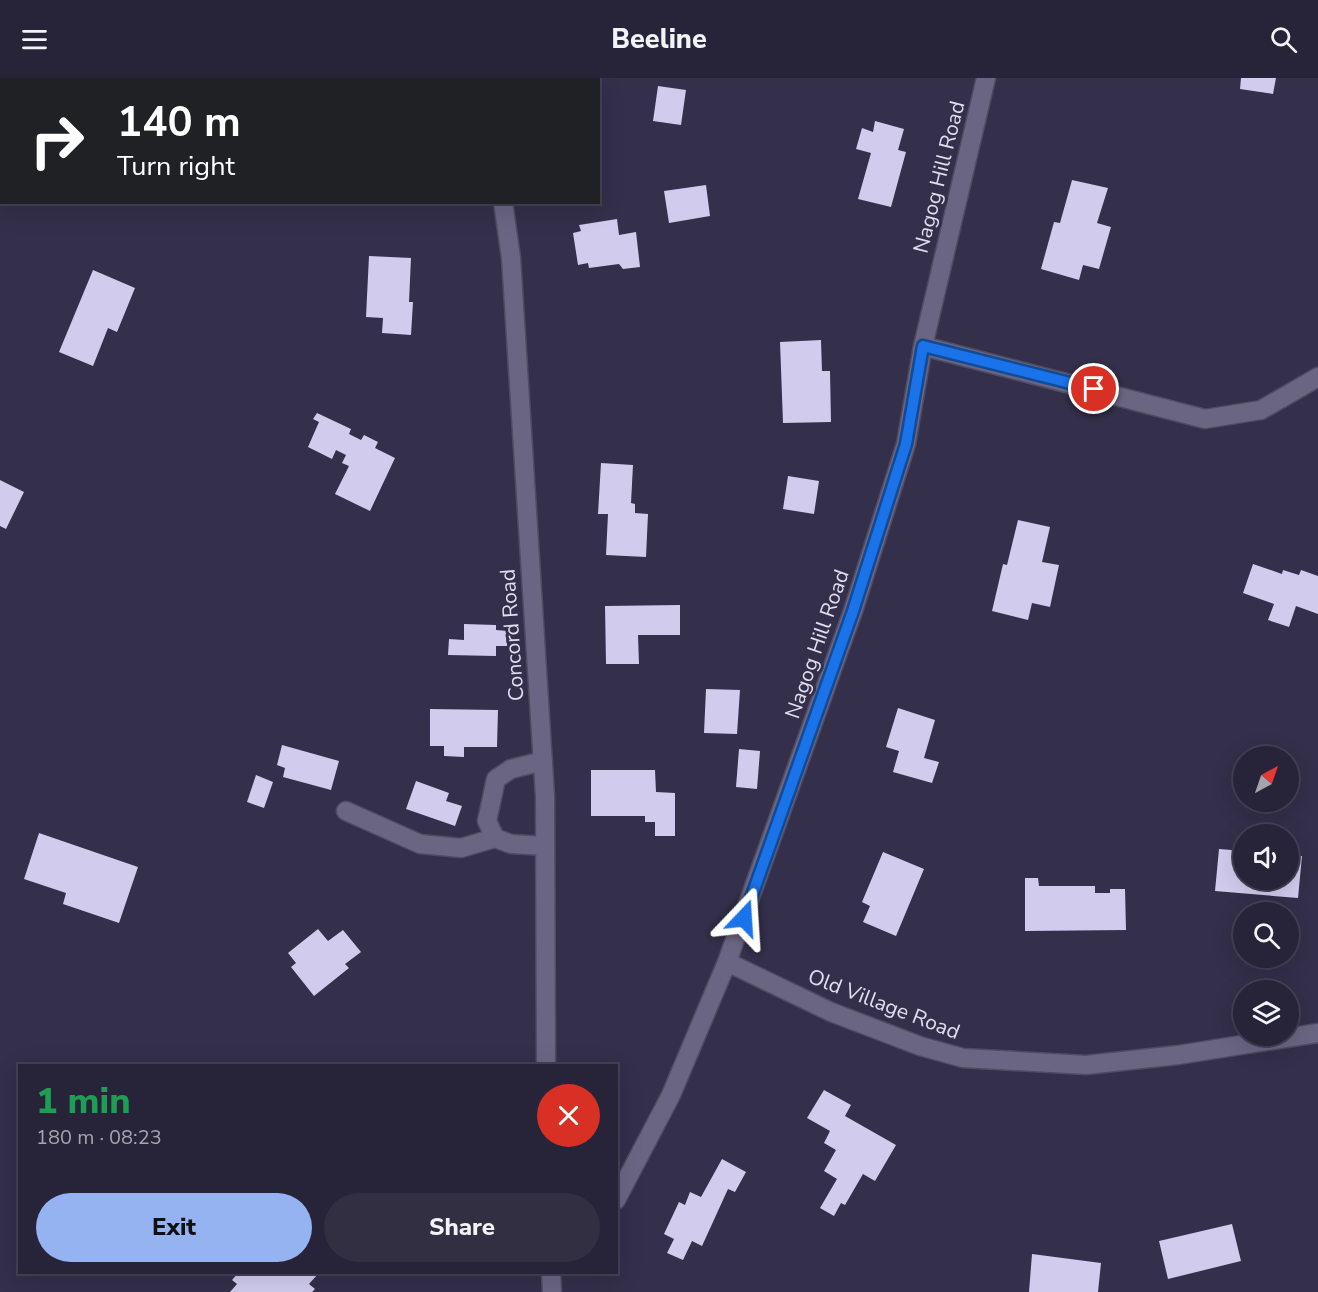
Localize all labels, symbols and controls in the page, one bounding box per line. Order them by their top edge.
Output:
text: Beeline [611,21,707,58]
icon: menu [18,23,51,56]
icon: search [1267,23,1300,56]
text: 140 m [117,94,241,151]
street label: Nagog Hill Road [907,98,971,256]
icon: right [18,102,96,180]
text: Turn right [117,148,235,185]
pin [1068,363,1119,414]
icon: arrive [1077,372,1110,405]
street label: Nagog Hill Road [778,566,856,722]
street label: Concord Road [493,568,531,702]
north arrow [1233,746,1299,812]
map controls [1233,746,1299,1046]
button: sound [1233,824,1299,890]
position arrow [712,886,776,950]
button: search [1233,902,1299,968]
street label: Old Village Road [804,962,964,1046]
button: layers [1233,980,1299,1046]
text: 1 min [36,1077,131,1126]
button: close [537,1084,600,1147]
text: 180 m · 08:23 [36,1124,162,1151]
button: Exit [36,1193,312,1262]
button: Share [324,1193,600,1262]

